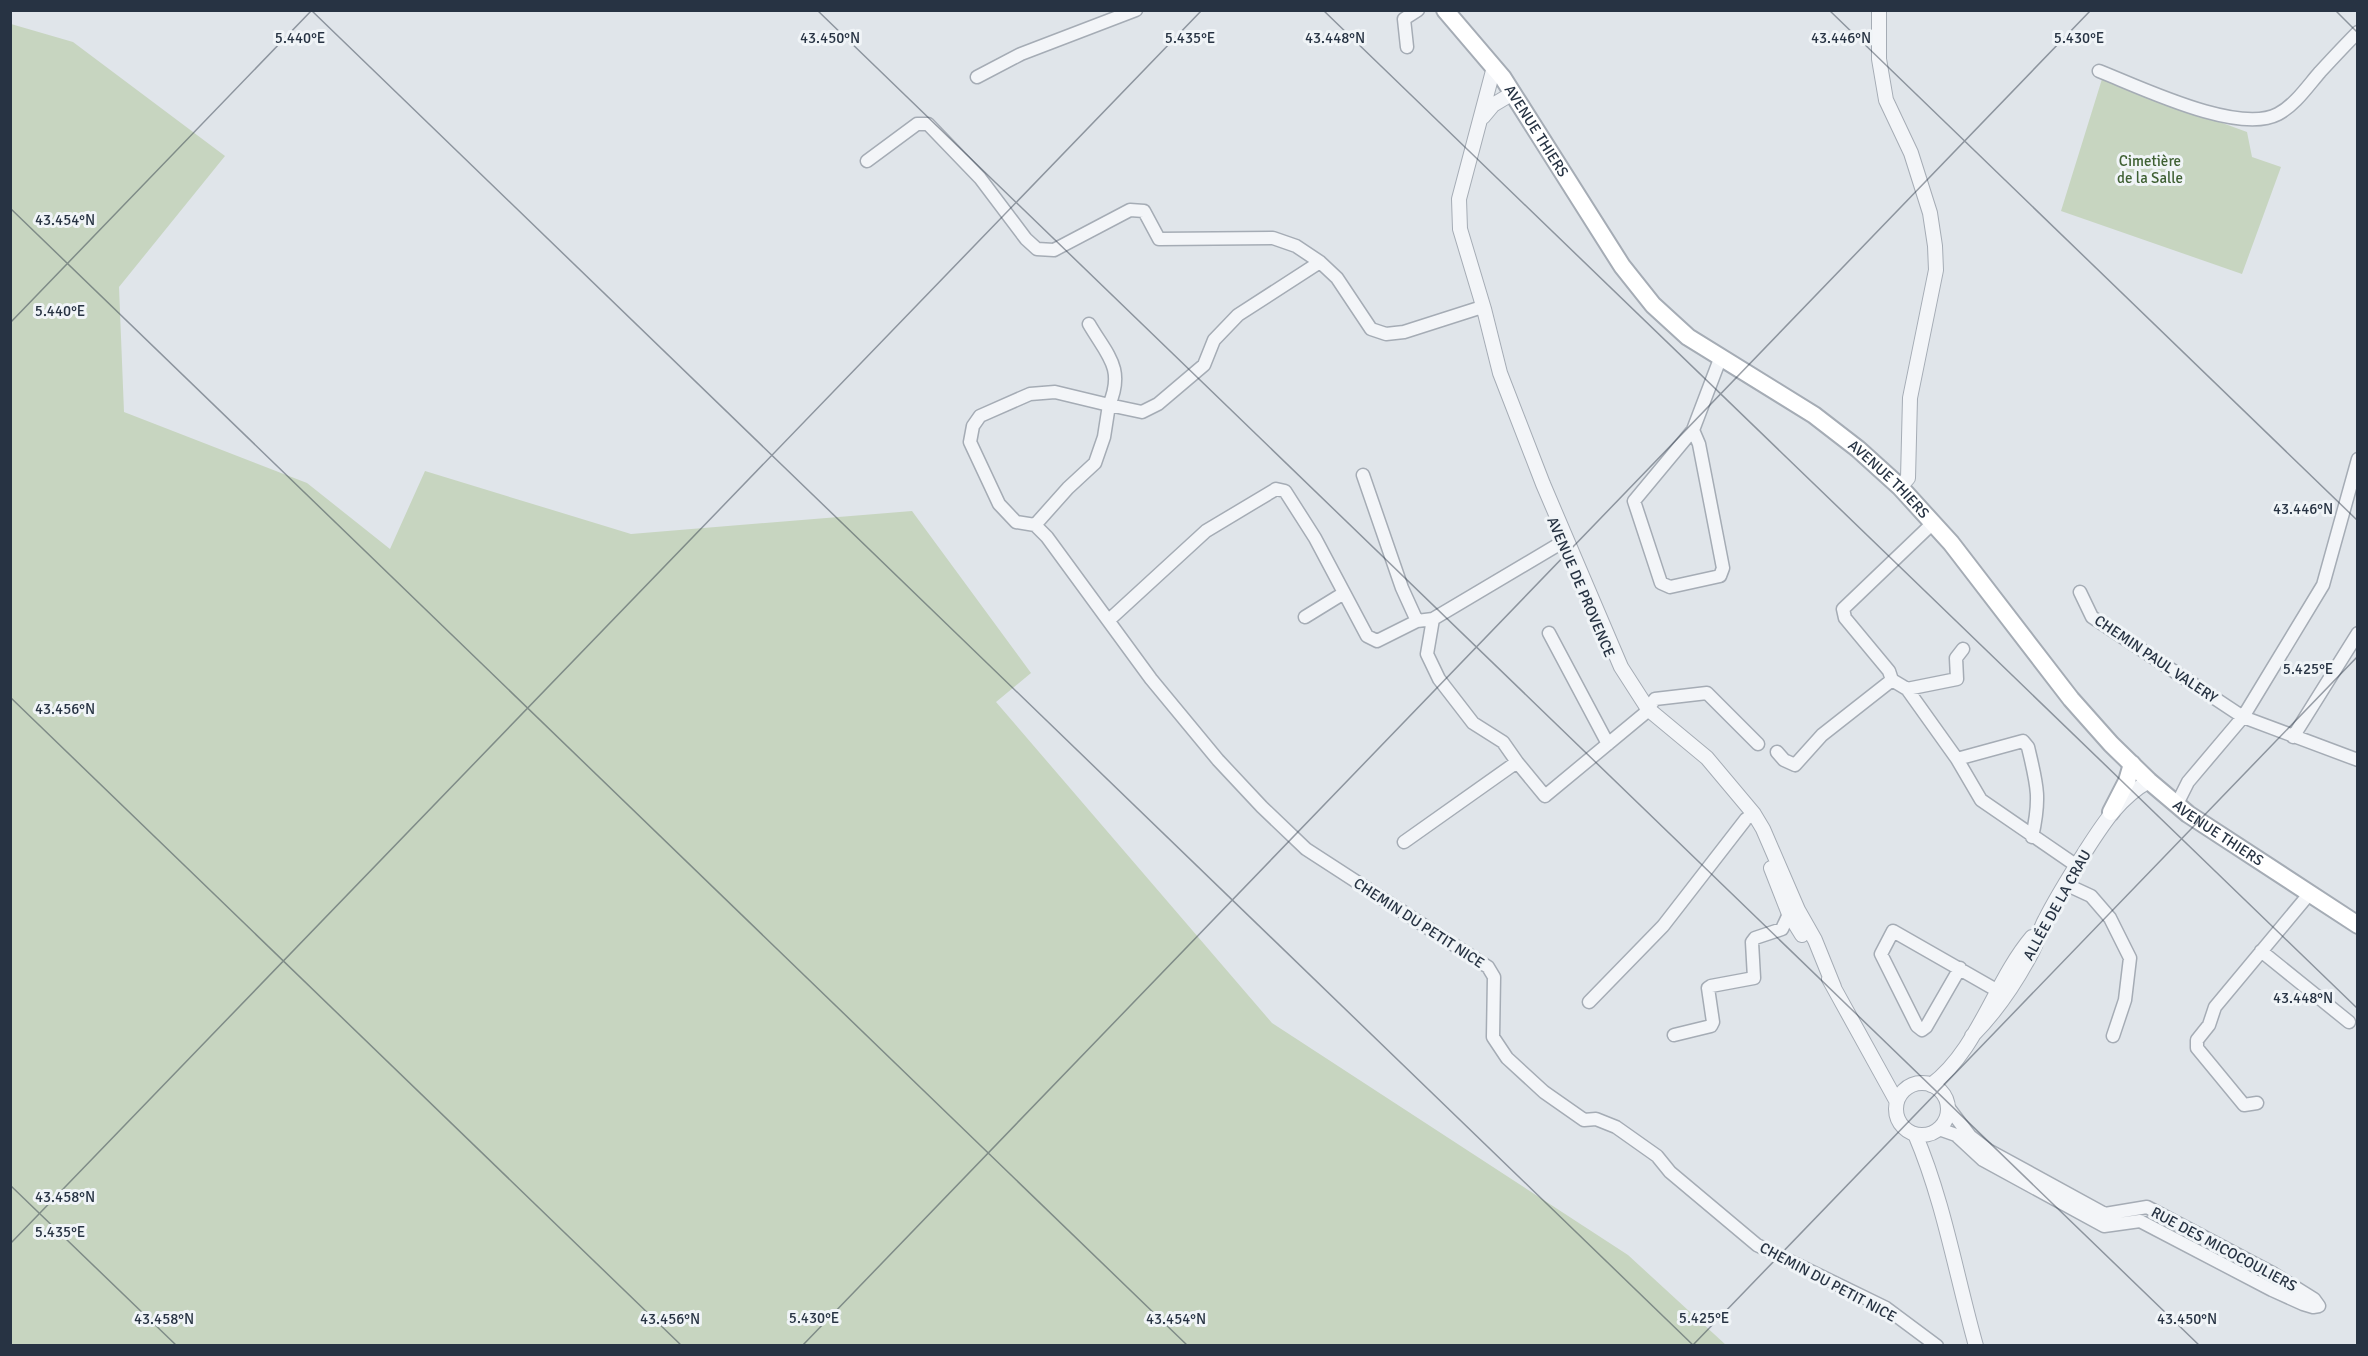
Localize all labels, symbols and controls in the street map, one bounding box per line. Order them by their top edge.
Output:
text: 5.440°E [275,29,325,47]
text: 43.450°N [800,29,860,47]
text: 5.435°E [1165,29,1215,47]
text: 43.448°N [1305,29,1365,47]
text: 43.446°N [1811,29,1871,47]
text: 5.430°E [2054,29,2104,47]
street label: AVENUE THIERS [1501,82,1572,180]
park label: Cimetière de la Salle [2117,152,2183,187]
text: 43.454°N [35,211,95,229]
text: 5.440°E [35,302,85,320]
street label: AVENUE THIERS [1845,436,1933,522]
text: 43.446°N [2273,500,2333,518]
street label: AVENUE DE PROVENCE [1543,514,1619,660]
street label: CHEMIN PAUL VALERY [2091,611,2221,707]
text: 5.425°E [2283,660,2333,678]
text: 43.456°N [35,700,95,718]
street label: AVENUE THIERS [2169,796,2267,870]
street label: ALLÉE DE LA CRAU [2018,846,2095,963]
street label: CHEMIN DU PETIT NICE [1350,874,1488,972]
text: 43.448°N [2273,989,2333,1007]
text: 43.458°N [35,1188,95,1206]
street label: RUE DES MICOCOULIERS [2148,1203,2300,1295]
text: 5.435°E [35,1223,85,1241]
street label: CHEMIN DU PETIT NICE [1757,1238,1899,1326]
text: 5.430°E [789,1309,839,1327]
text: 5.425°E [1679,1309,1729,1327]
text: 43.458°N [134,1310,194,1328]
text: 43.456°N [640,1310,700,1328]
text: 43.454°N [1146,1310,1206,1328]
text: 43.450°N [2157,1310,2217,1328]

